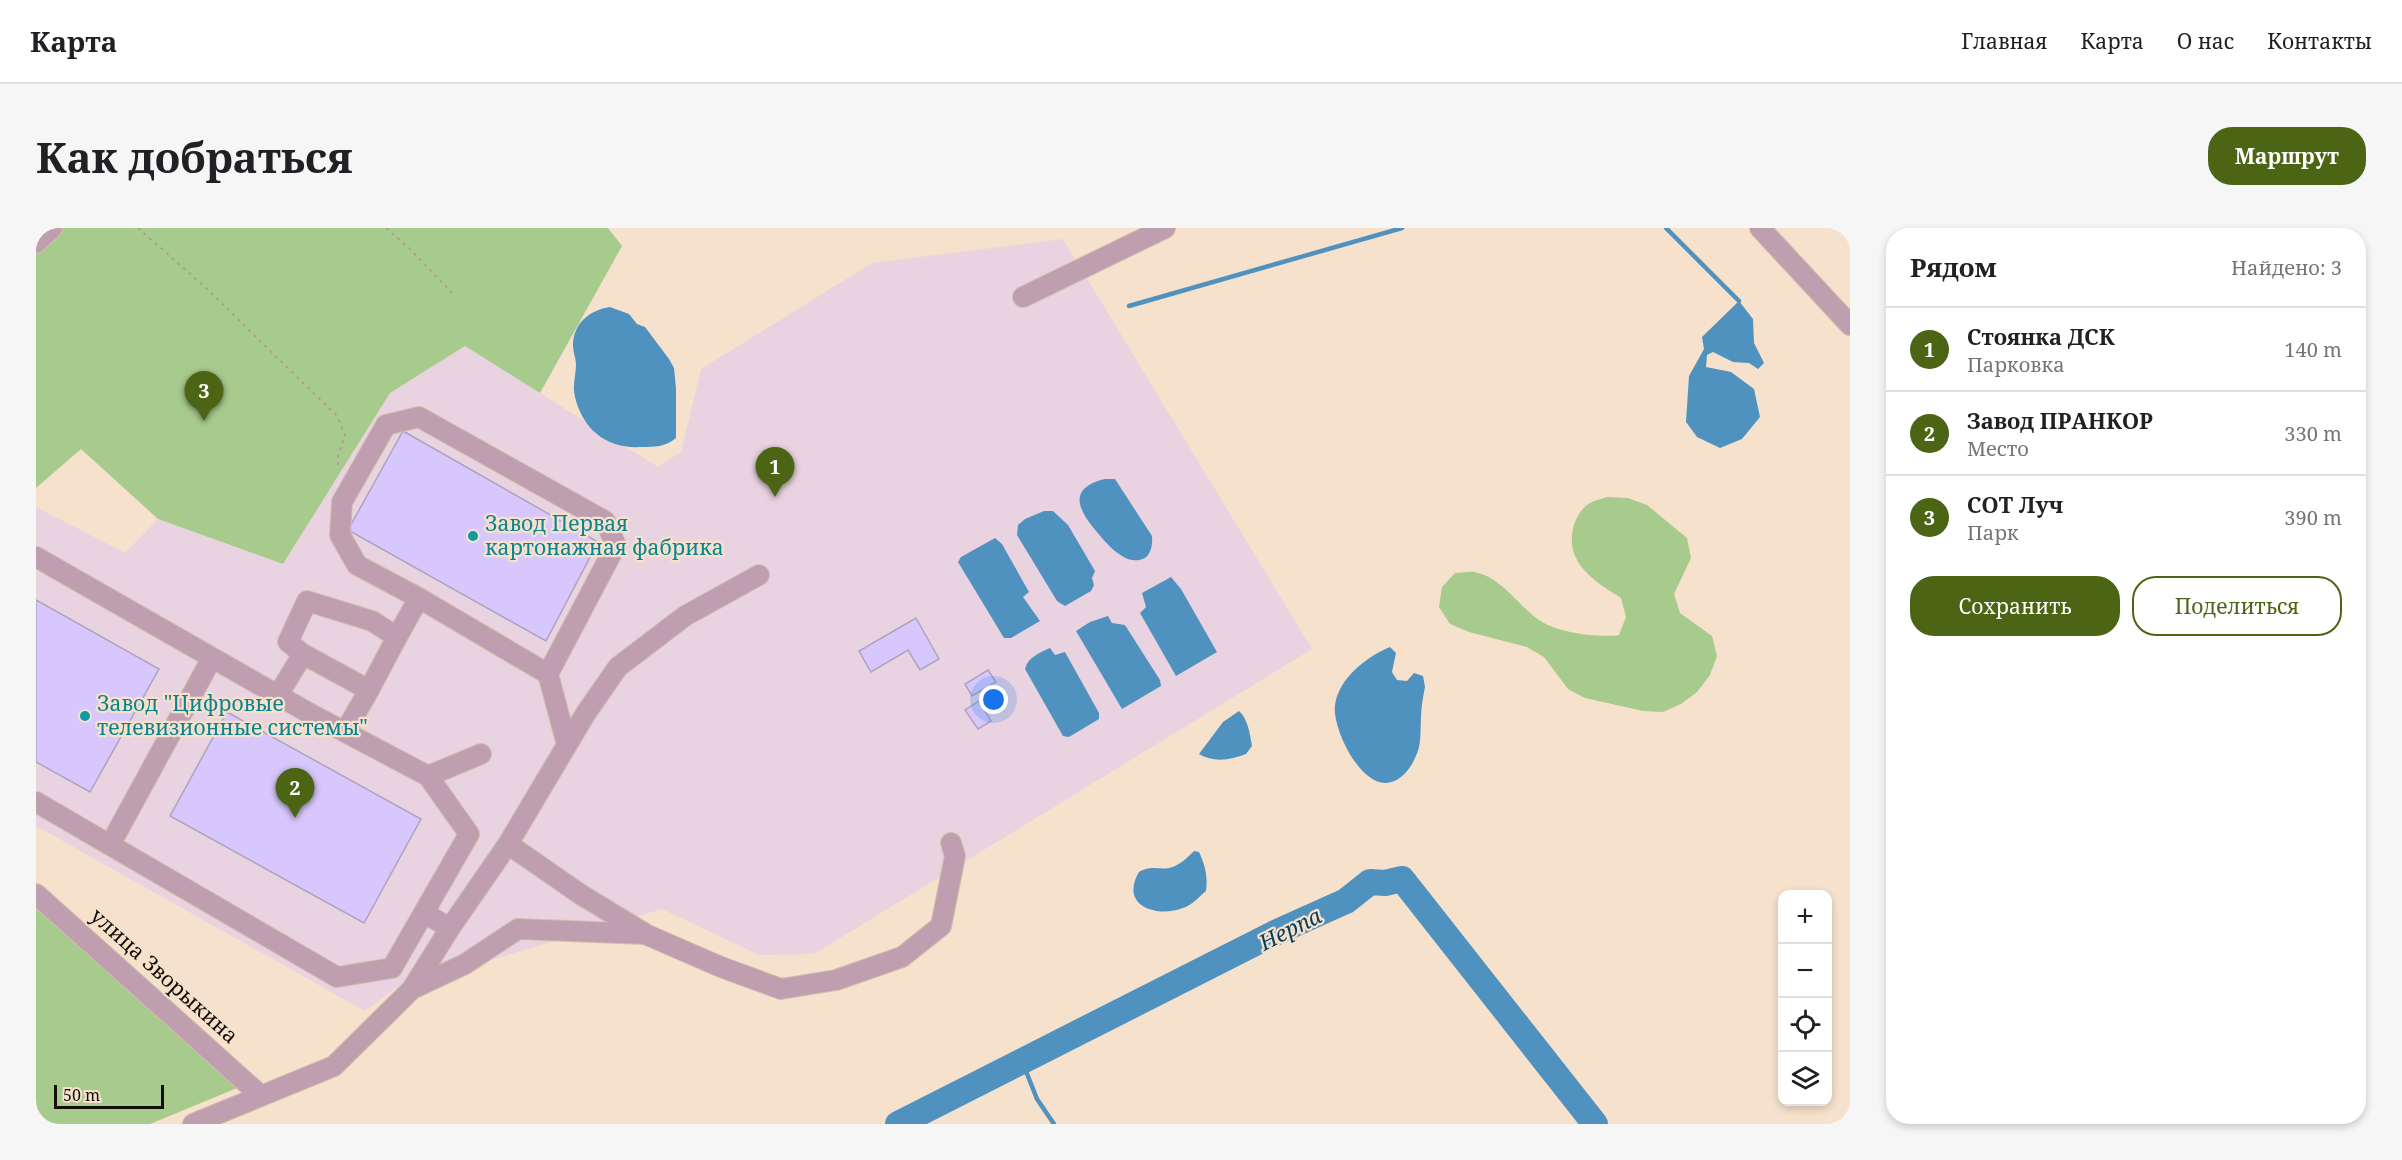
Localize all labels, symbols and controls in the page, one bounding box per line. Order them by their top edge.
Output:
text: Карта [30,22,117,60]
text: Главная [1961,27,2048,55]
text: Карта [2081,27,2144,55]
text: О нас [2177,27,2234,55]
text: Контакты [2267,27,2372,55]
button: Маршрут [2208,127,2366,185]
text: Как добраться [36,128,353,185]
text: Рядом [1910,249,1997,285]
text: Найдено: 3 [2231,254,2342,281]
text: Стоянка ДСК [1967,321,2115,351]
text: 1 [1924,336,1935,363]
text: 140 m [2284,336,2342,363]
text: Парковка [1967,351,2065,378]
pin: 3 [184,372,224,421]
text: Завод ПРАНКОР [1967,405,2153,435]
text: 2 [1924,420,1935,447]
text: 330 m [2284,420,2342,447]
text: Место [1967,435,2029,462]
pin: 1 [756,448,794,497]
text: СОТ Луч [1967,489,2063,519]
text: 3 [1924,504,1935,531]
text: 390 m [2284,504,2342,531]
place label: Завод Первая картонажная фабрика [485,509,724,561]
text: Парк [1967,519,2019,546]
marker: Завод Первая картонажная фабрика [466,529,480,543]
button: Сохранить [1910,576,2120,636]
button: Поделиться [2132,576,2342,636]
your location [979,685,1008,714]
place label: Завод "Цифровые телевизионные системы" [97,689,368,741]
marker: Завод "Цифровые телевизионные системы" [78,709,92,723]
pin: 2 [276,768,314,818]
map controls [1778,890,1832,1106]
button: + [1778,890,1832,944]
water label: Нерпа [1252,899,1326,957]
street label: улица Зворыкина [85,901,245,1049]
button: − [1778,944,1832,998]
button: locate [1778,998,1832,1052]
button: layers [1778,1052,1832,1106]
scale bar [54,1082,164,1110]
text: 50 m [63,1084,100,1106]

